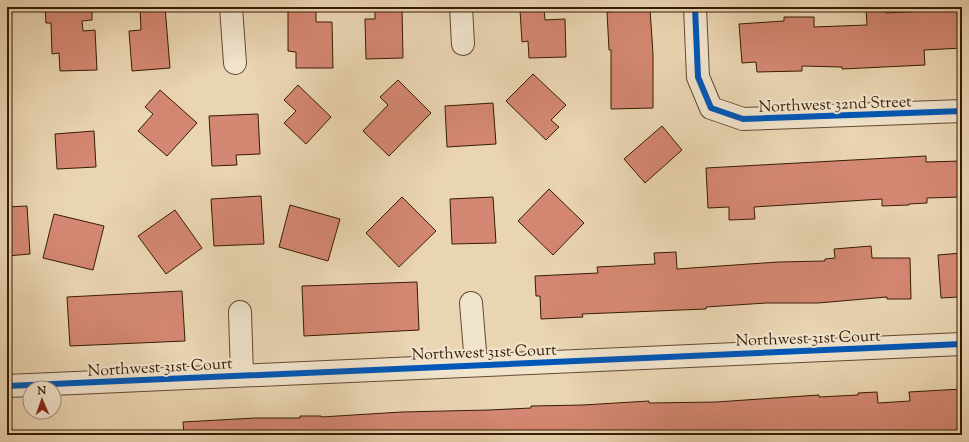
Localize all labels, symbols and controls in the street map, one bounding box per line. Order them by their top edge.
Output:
street label: Northwest 32nd Street [758,91,913,120]
street label: Northwest 31st Court [735,325,882,354]
street label: Northwest 31st Court [411,339,558,368]
street label: Northwest 31st Court [87,353,234,384]
north arrow [22,380,62,420]
text: N [36,383,47,399]

